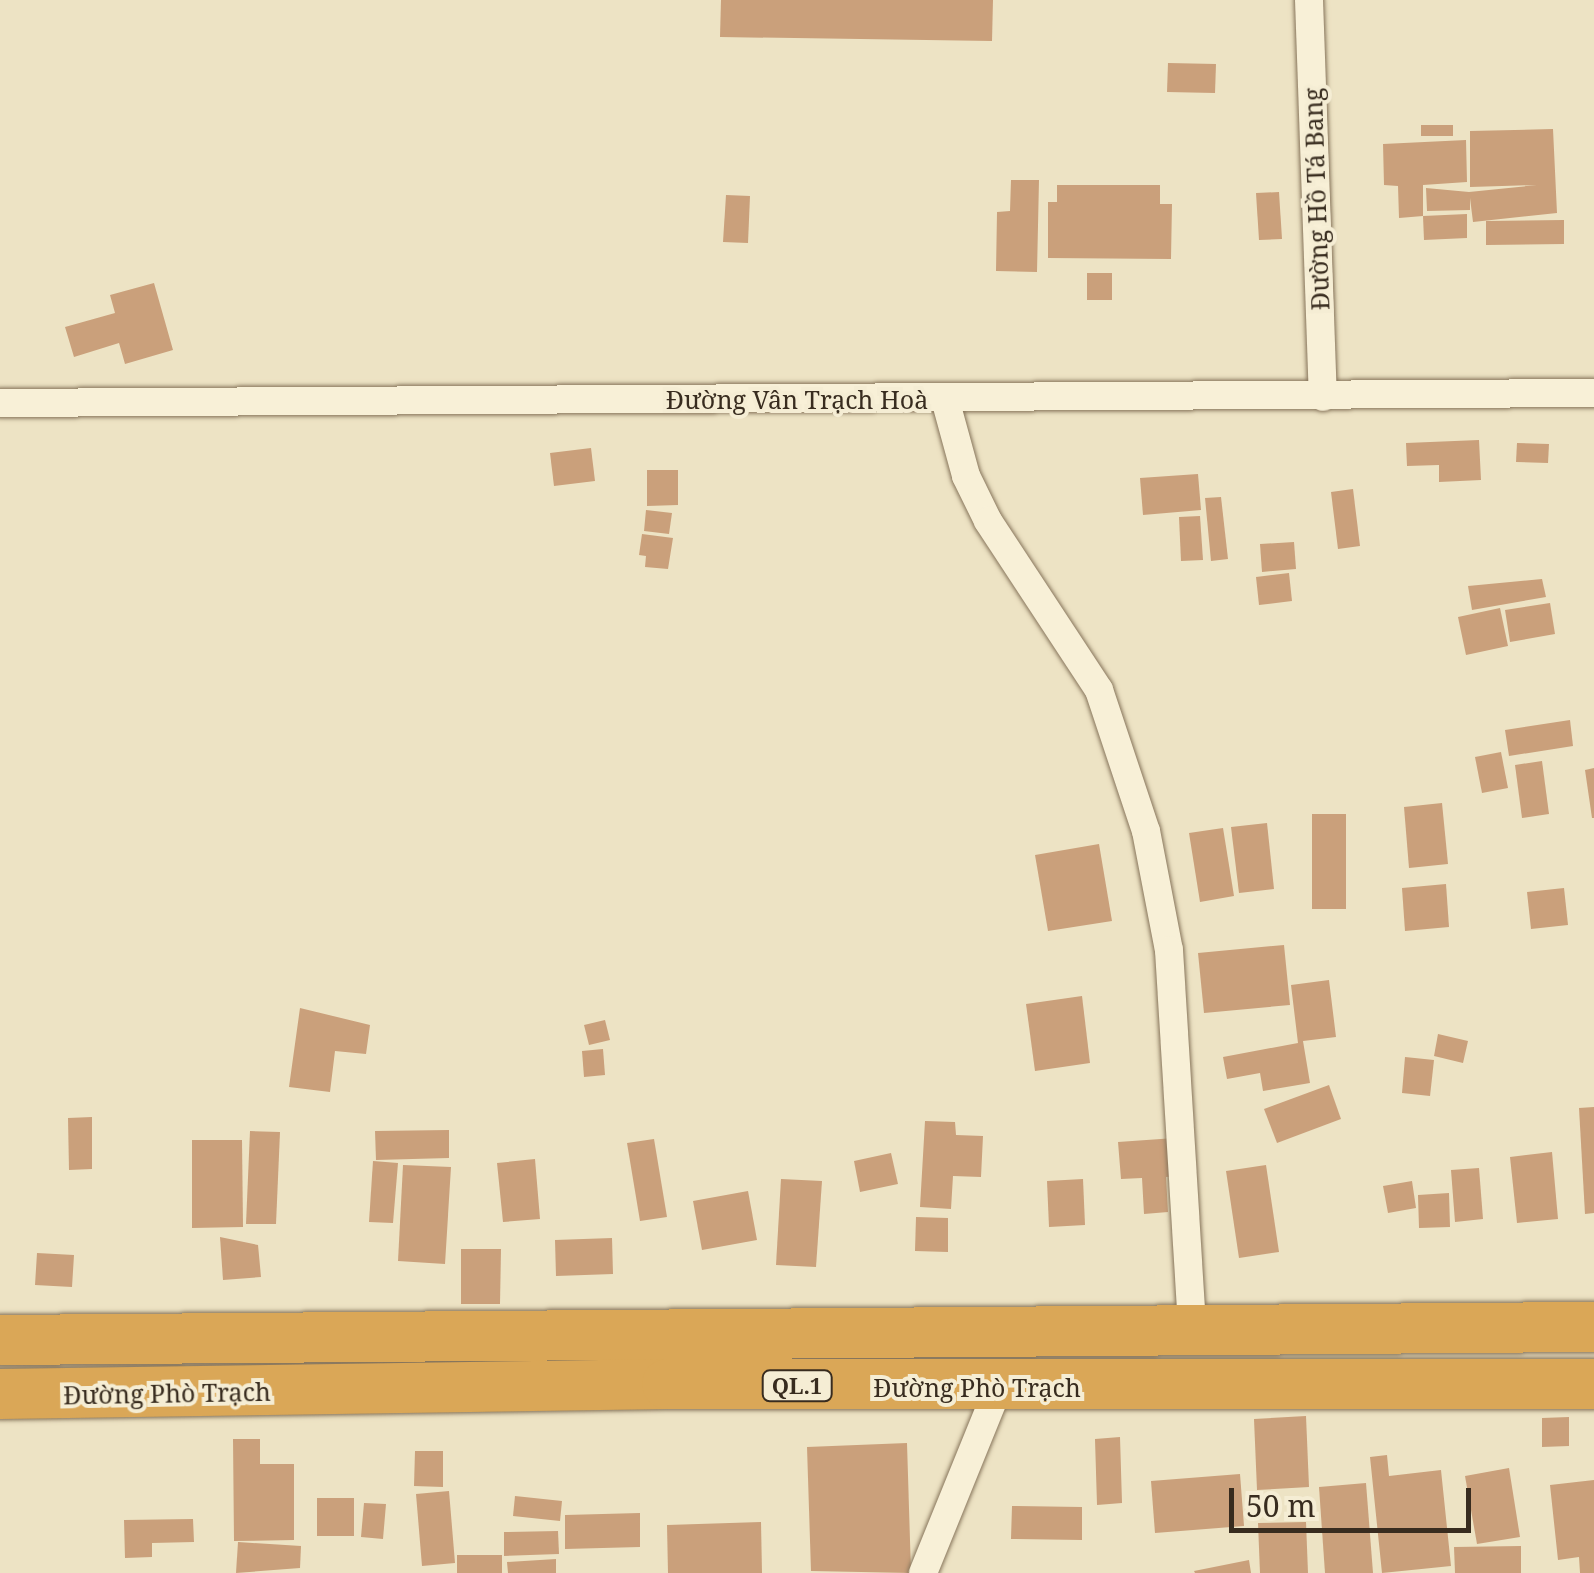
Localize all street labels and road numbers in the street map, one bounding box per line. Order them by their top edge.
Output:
street label: Đường Hồ Tá Bang [1297,87,1335,311]
street label: Đường Vân Trạch Hoà [666,384,928,414]
road number: QL.1 [760,1369,834,1403]
street label: Đường Phò Trạch [873,1372,1081,1402]
street label: Đường Phò Trạch [63,1376,271,1410]

